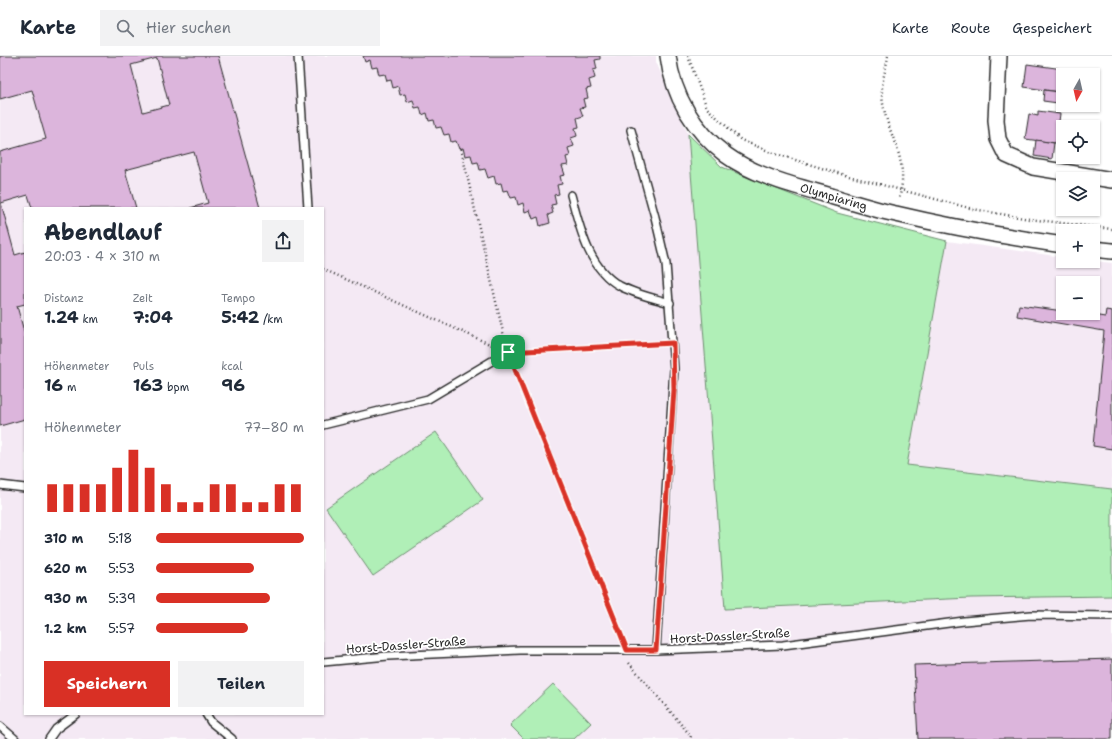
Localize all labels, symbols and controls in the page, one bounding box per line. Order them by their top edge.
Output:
search box [100,10,380,46]
text: Karte [20,15,76,40]
icon: search [114,17,136,39]
text: Hier suchen [146,18,231,38]
text: Karte [892,19,929,37]
text: Route [951,19,990,37]
text: Gespeichert [1012,19,1092,37]
north arrow [1056,68,1100,112]
map controls [1056,68,1100,320]
button: locate [1056,120,1100,164]
button: layers [1056,172,1100,216]
street label: Olympiaring [798,180,869,214]
text: Abendlauf [44,218,162,247]
button: share [262,220,304,262]
button: + [1056,224,1100,268]
text: 20:03 · 4 × 310 m [44,248,160,265]
button: − [1056,276,1100,320]
text: Distanz [44,291,84,306]
text: Zeit [133,291,153,306]
text: Tempo [221,291,255,306]
text: 1.24 [44,306,79,328]
text: 7:04 [133,306,173,328]
text: 5:42 [221,306,259,328]
text: km [79,312,98,327]
text: /km [259,312,283,327]
pin [491,335,525,369]
icon: arrive [497,341,519,363]
text: Höhenmeter [44,359,109,374]
text: Puls [133,359,154,374]
text: kcal [221,359,243,374]
text: 16 [44,374,63,396]
text: 163 [133,374,163,396]
text: 96 [221,374,245,396]
text: m [63,380,76,395]
text: bpm [163,380,189,395]
text: Höhenmeter [44,419,121,436]
text: 77–80 m [244,419,304,436]
text: 310 m [44,530,83,547]
text: 5:18 [108,530,132,547]
text: 620 m [44,560,87,577]
text: 5:53 [108,560,135,577]
text: 930 m [44,590,87,607]
text: 5:39 [108,590,136,607]
text: 1.2 km [44,620,87,637]
text: 5:57 [108,620,135,637]
street label: Horst-Dassler-Straße [669,625,791,647]
street label: Horst-Dassler-Straße [345,633,467,657]
button: Speichern [44,661,170,707]
button: Teilen [178,661,304,707]

